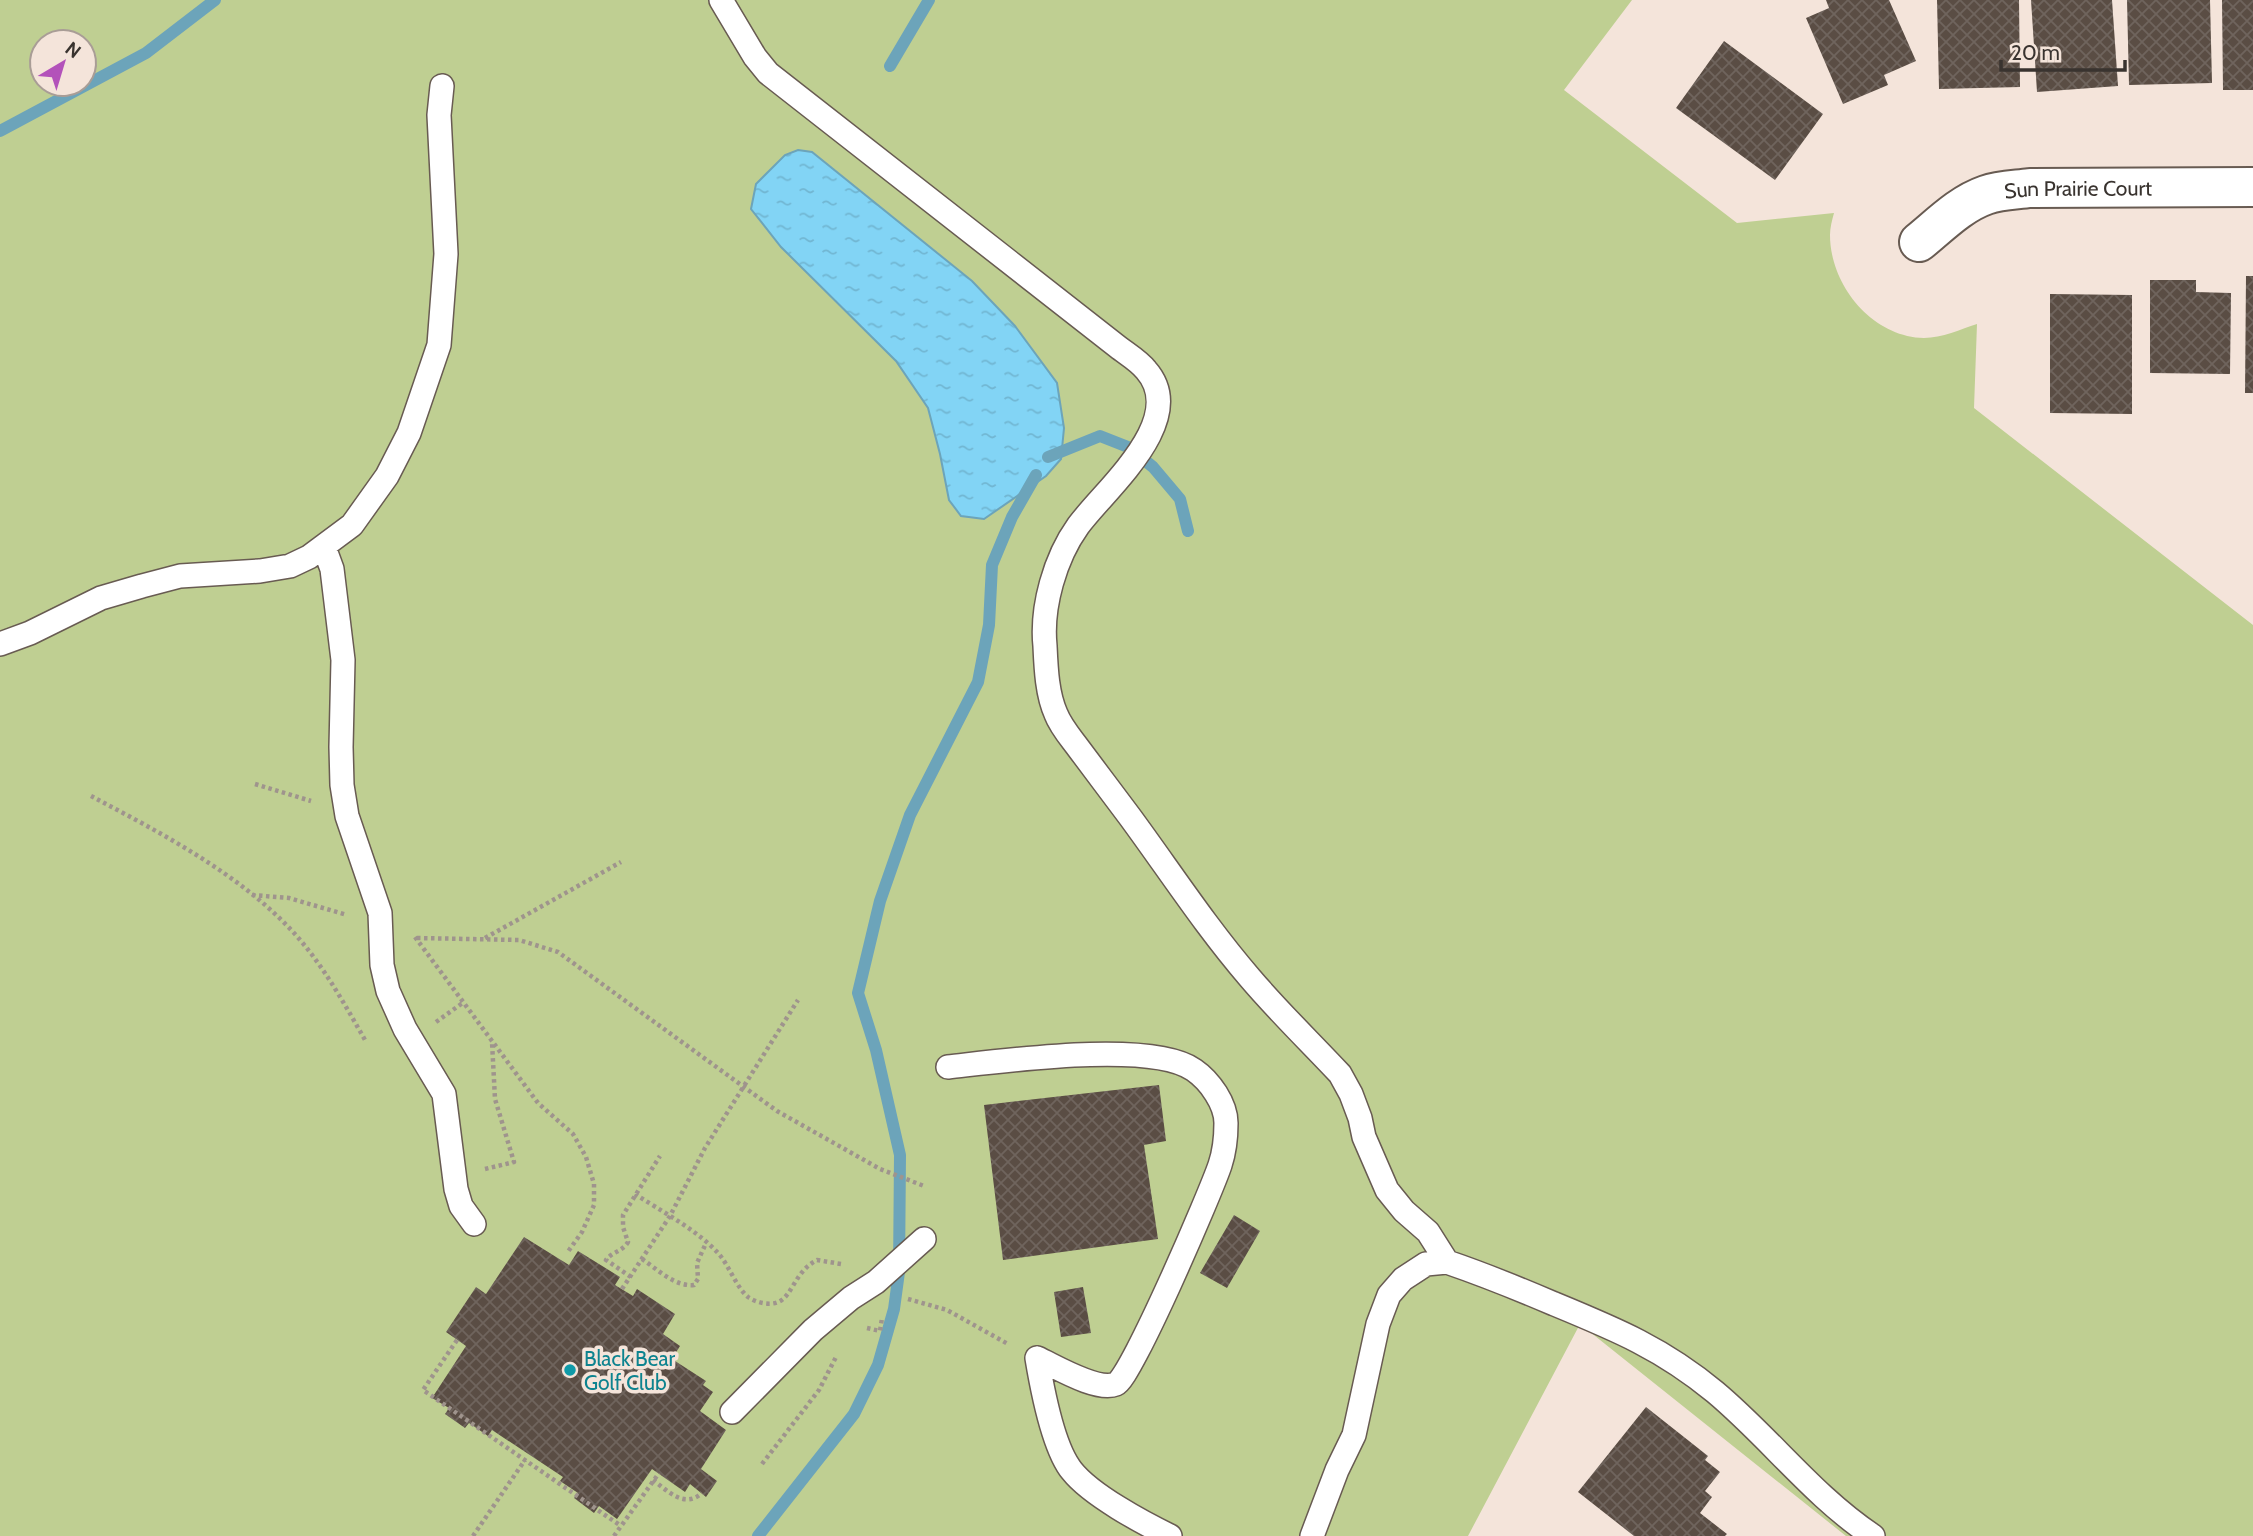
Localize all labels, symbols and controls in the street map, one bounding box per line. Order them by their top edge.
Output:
north arrow [28,28,98,98]
scale bar [2001,28,2125,72]
text: N [61,37,86,63]
text: 20 m [2011,40,2060,65]
street label: Sun Prairie Court [2003,175,2152,203]
place label: Black Bear Golf Club [584,1346,675,1395]
marker: Black Bear Golf Club [562,1362,578,1378]

